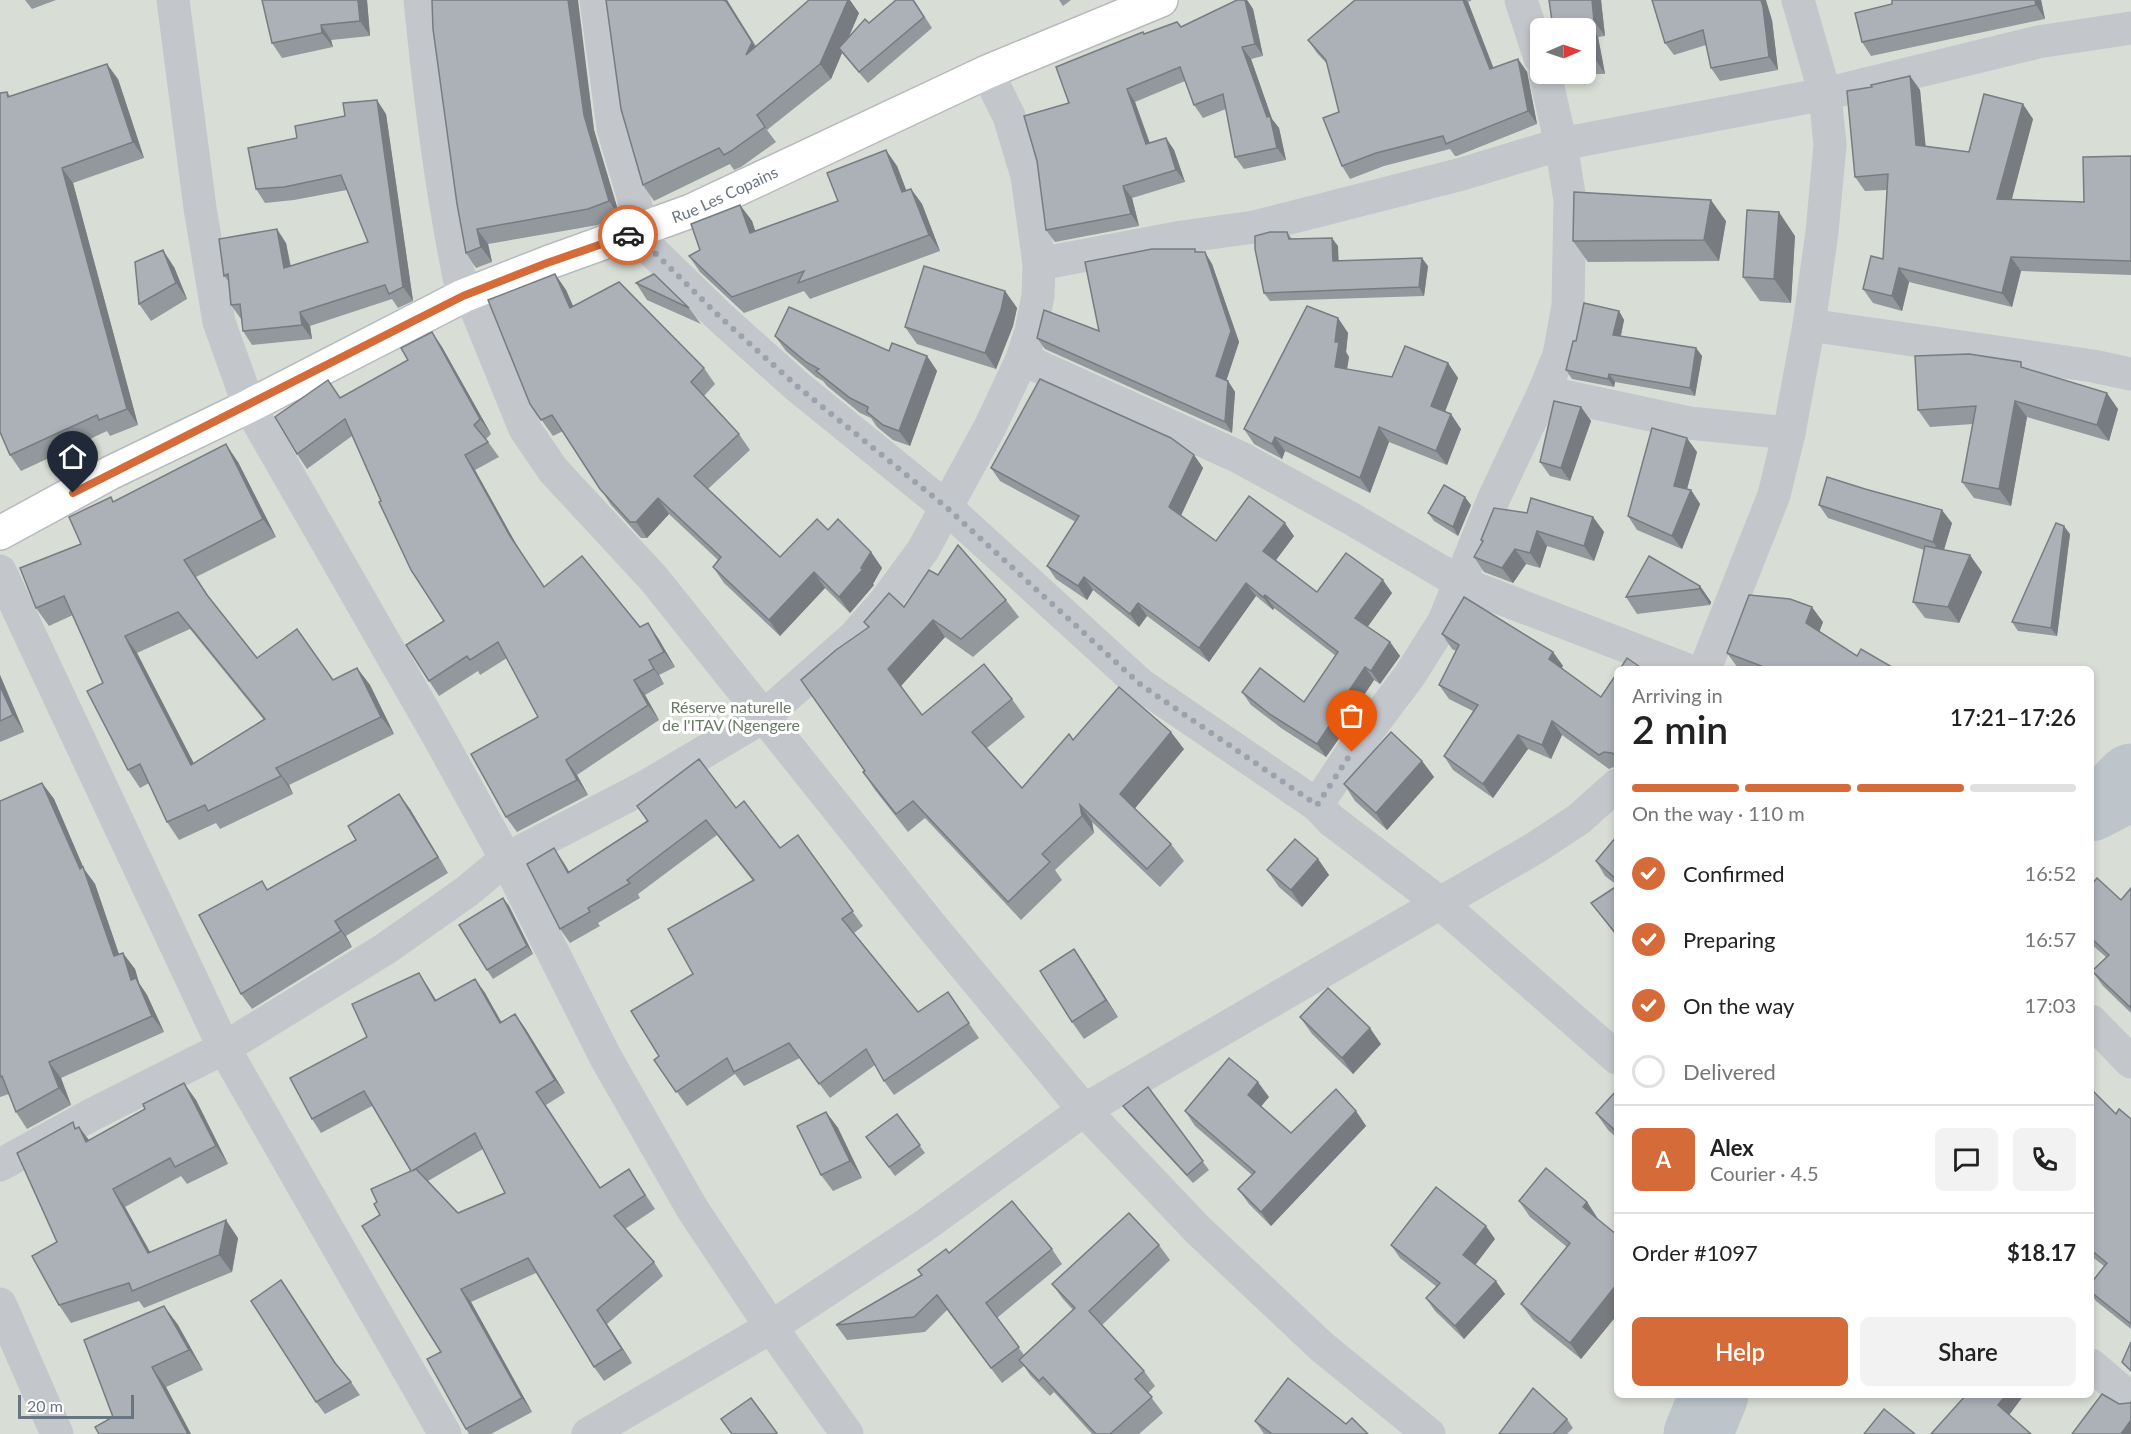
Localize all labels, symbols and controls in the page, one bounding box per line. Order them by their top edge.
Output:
north arrow [1530,18,1596,84]
map controls [1530,18,1596,84]
street label: Rue Les Copains [669,162,781,226]
courier [598,205,658,265]
icon: car [612,219,645,252]
pin [47,431,98,493]
icon: home [56,440,89,473]
text: Arriving in [1632,683,1723,707]
pin [1326,690,1377,752]
park label: Réserve naturelle de l'ITAV (Ngengere [662,697,800,734]
icon: bag [1335,699,1368,732]
text: 17:21–17:26 [1950,704,2076,731]
text: 2 min [1632,706,1728,752]
text: On the way · 110 m [1632,801,1805,825]
icon: check [1632,857,1665,890]
text: Confirmed [1683,860,1785,887]
text: 16:52 [2025,861,2076,885]
icon: check [1632,923,1665,956]
text: Preparing [1683,926,1775,953]
text: 16:57 [2025,927,2076,951]
icon: check [1632,989,1665,1022]
text: On the way [1683,992,1794,1019]
text: 17:03 [2025,993,2076,1017]
text: Delivered [1683,1058,1776,1085]
button: chat [1935,1128,1998,1191]
button: phone [2013,1128,2076,1191]
text: Alex [1710,1134,1754,1161]
text: A [1656,1146,1671,1173]
text: Courier · 4.5 [1710,1161,1819,1185]
text: Order #1097 [1632,1239,1758,1266]
text: $18.17 [2007,1239,2076,1266]
button: Help [1632,1317,1848,1386]
button: Share [1860,1317,2076,1386]
scale bar [18,1392,134,1420]
text: 20 m [27,1396,63,1415]

